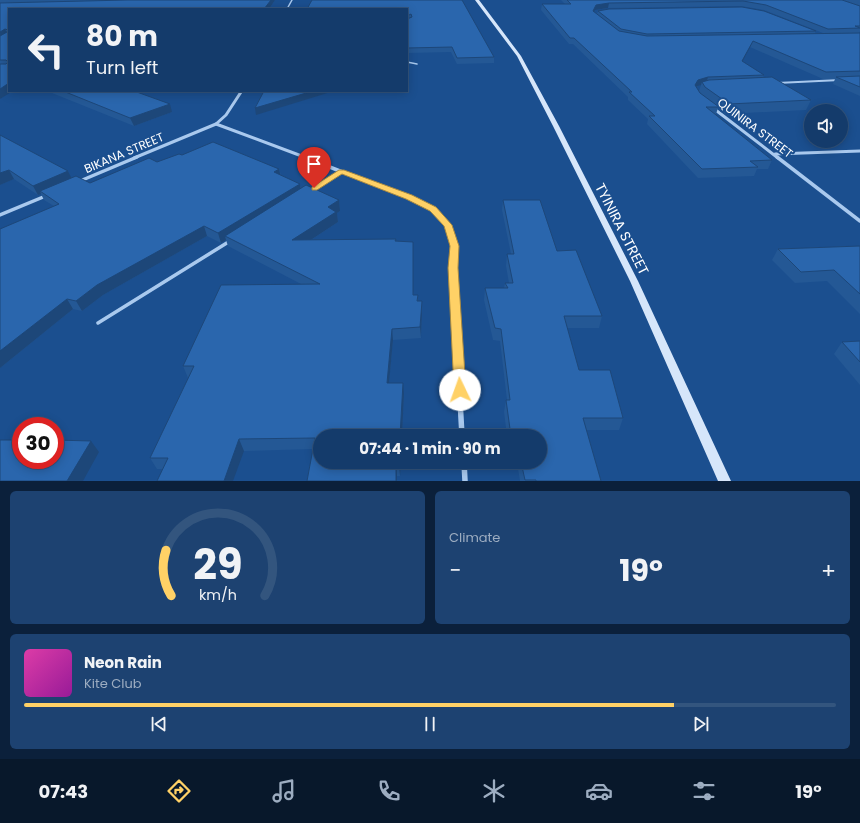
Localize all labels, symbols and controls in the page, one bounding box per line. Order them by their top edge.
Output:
text: 80 m [86,17,158,56]
icon: left [20,24,72,76]
text: Turn left [86,55,158,80]
street label: QUINIRA STREET [714,94,797,162]
map controls [804,104,848,148]
button: sound [804,104,848,148]
street label: BIKANA STREET [81,128,167,177]
pin [297,147,331,188]
icon: arrive [303,153,325,175]
street label: TYINIRA STREET [590,180,654,279]
position arrow [439,369,481,411]
speed limit sign: 30 [12,417,64,469]
text: 07:44 · 1 min · 90 m [359,438,501,459]
text: Climate [449,528,500,547]
text: 29 [193,534,242,593]
text: 19° [619,549,663,592]
text: − [449,555,461,586]
text: + [821,555,836,586]
text: km/h [198,584,237,604]
text: Neon Rain [84,652,162,673]
text: Kite Club [84,674,142,693]
icon: previous [148,713,170,735]
icon: pause [419,713,441,735]
icon: next [690,713,712,735]
icon: directions [165,777,193,805]
icon: music [270,777,298,805]
icon: phone [375,777,403,805]
icon: climate [480,777,508,805]
icon: car [585,777,613,805]
icon: filters [690,777,718,805]
text: 07:43 [39,779,88,804]
text: 19° [795,779,821,804]

